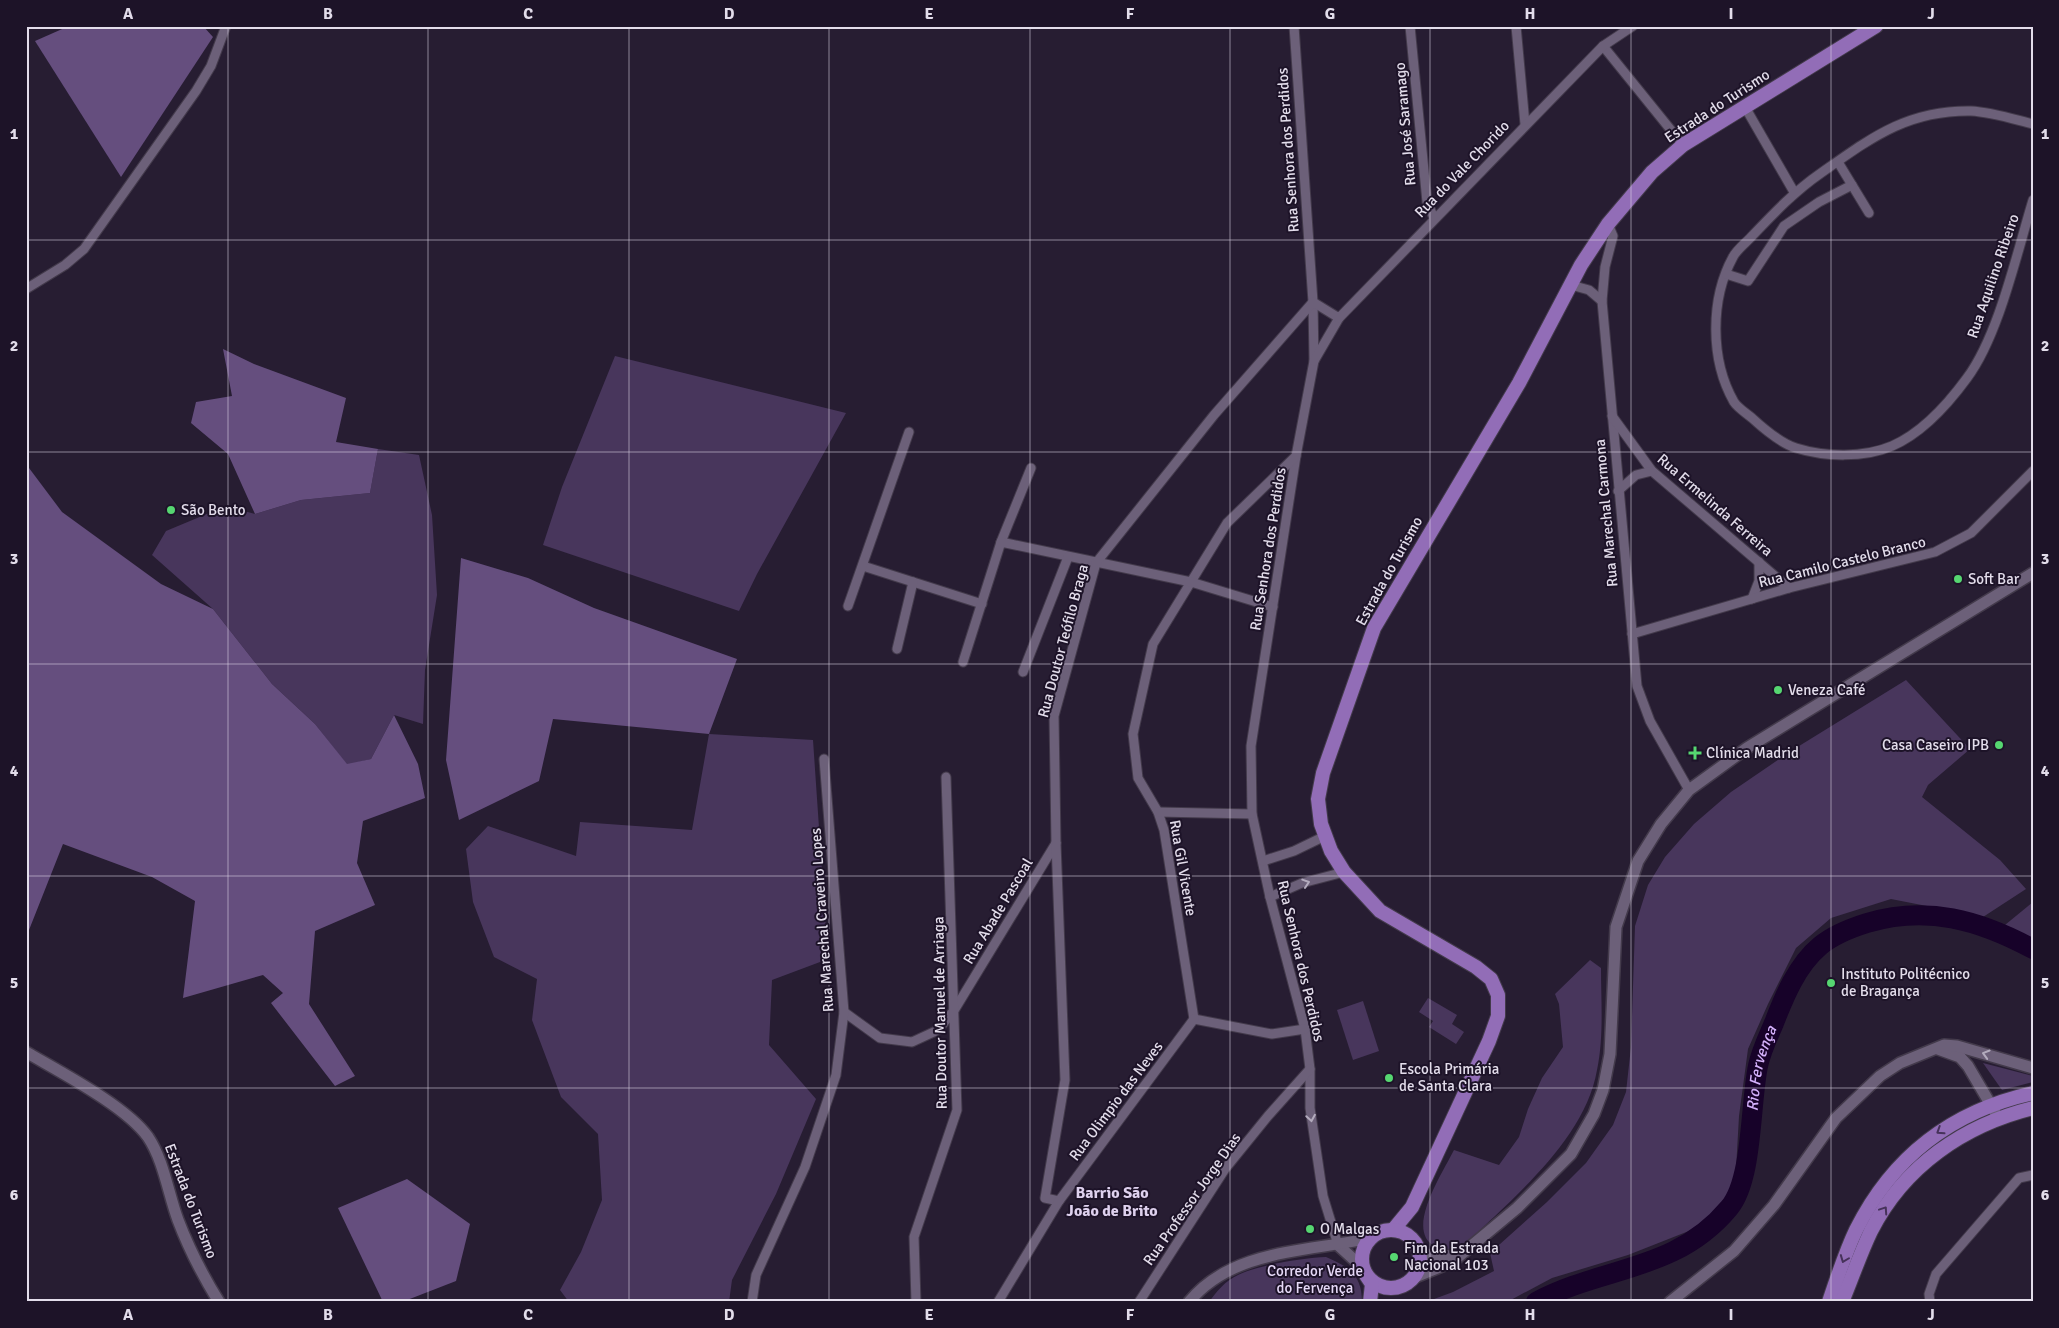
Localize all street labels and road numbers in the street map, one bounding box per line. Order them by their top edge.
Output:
street label: Rua José Saramago [1391,61,1419,186]
street label: Estrada do Turismo [1661,65,1773,147]
street label: Rua Senhora dos Perdidos [1273,67,1303,233]
street label: Rua do Vale Chorido [1411,117,1513,221]
street label: Rua Aquilino Ribeiro [1963,211,2023,341]
street label: Rua Marechal Carmona [1591,438,1621,588]
street label: Rua Ermelinda Ferreira [1654,450,1776,560]
street label: Rua Senhora dos Perdidos [1246,466,1290,632]
street label: Estrada do Turismo [1352,513,1426,629]
street label: Rua Camilo Castelo Branco [1757,532,1928,591]
street label: Rua Doutor Teófilo Braga [1034,562,1092,720]
street label: Rua Gil Vicente [1166,819,1200,917]
street label: Rua Marechal Craveiro Lopes [807,827,837,1013]
street label: Rua Abade Pascoal [959,855,1037,967]
street label: Rua Senhora dos Perdidos [1274,879,1328,1044]
street label: Rua Doutor Manuel de Arriaga [929,916,951,1110]
street label: Rua Olimpio das Neves [1065,1037,1167,1164]
street label: Rua Professor Jorge Dias [1139,1129,1245,1269]
street label: Estrada do Turismo [161,1141,221,1261]

